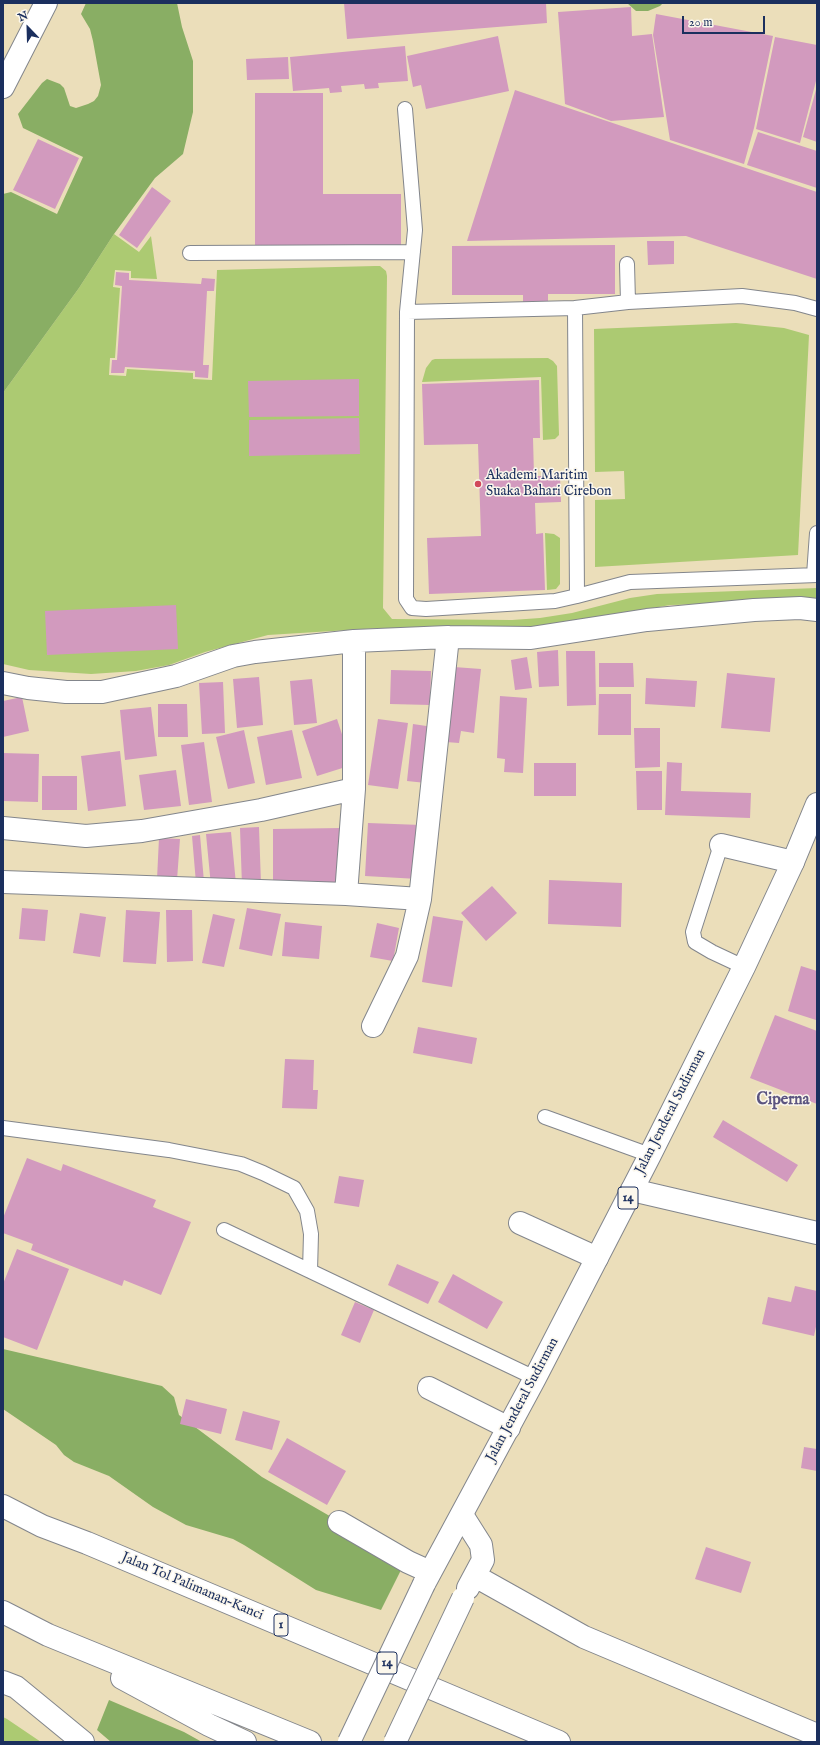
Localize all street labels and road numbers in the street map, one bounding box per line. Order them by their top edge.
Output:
street label: Jalan Jenderal Sudirman [632,1047,710,1177]
road number: 14 [618,1187,638,1209]
street label: Jalan Jenderal Sudirman [483,1335,563,1465]
street label: Jalan Tol Palimanan–Kanci [118,1549,266,1625]
road number: 1 [274,1614,288,1636]
road number: 14 [377,1652,397,1674]

